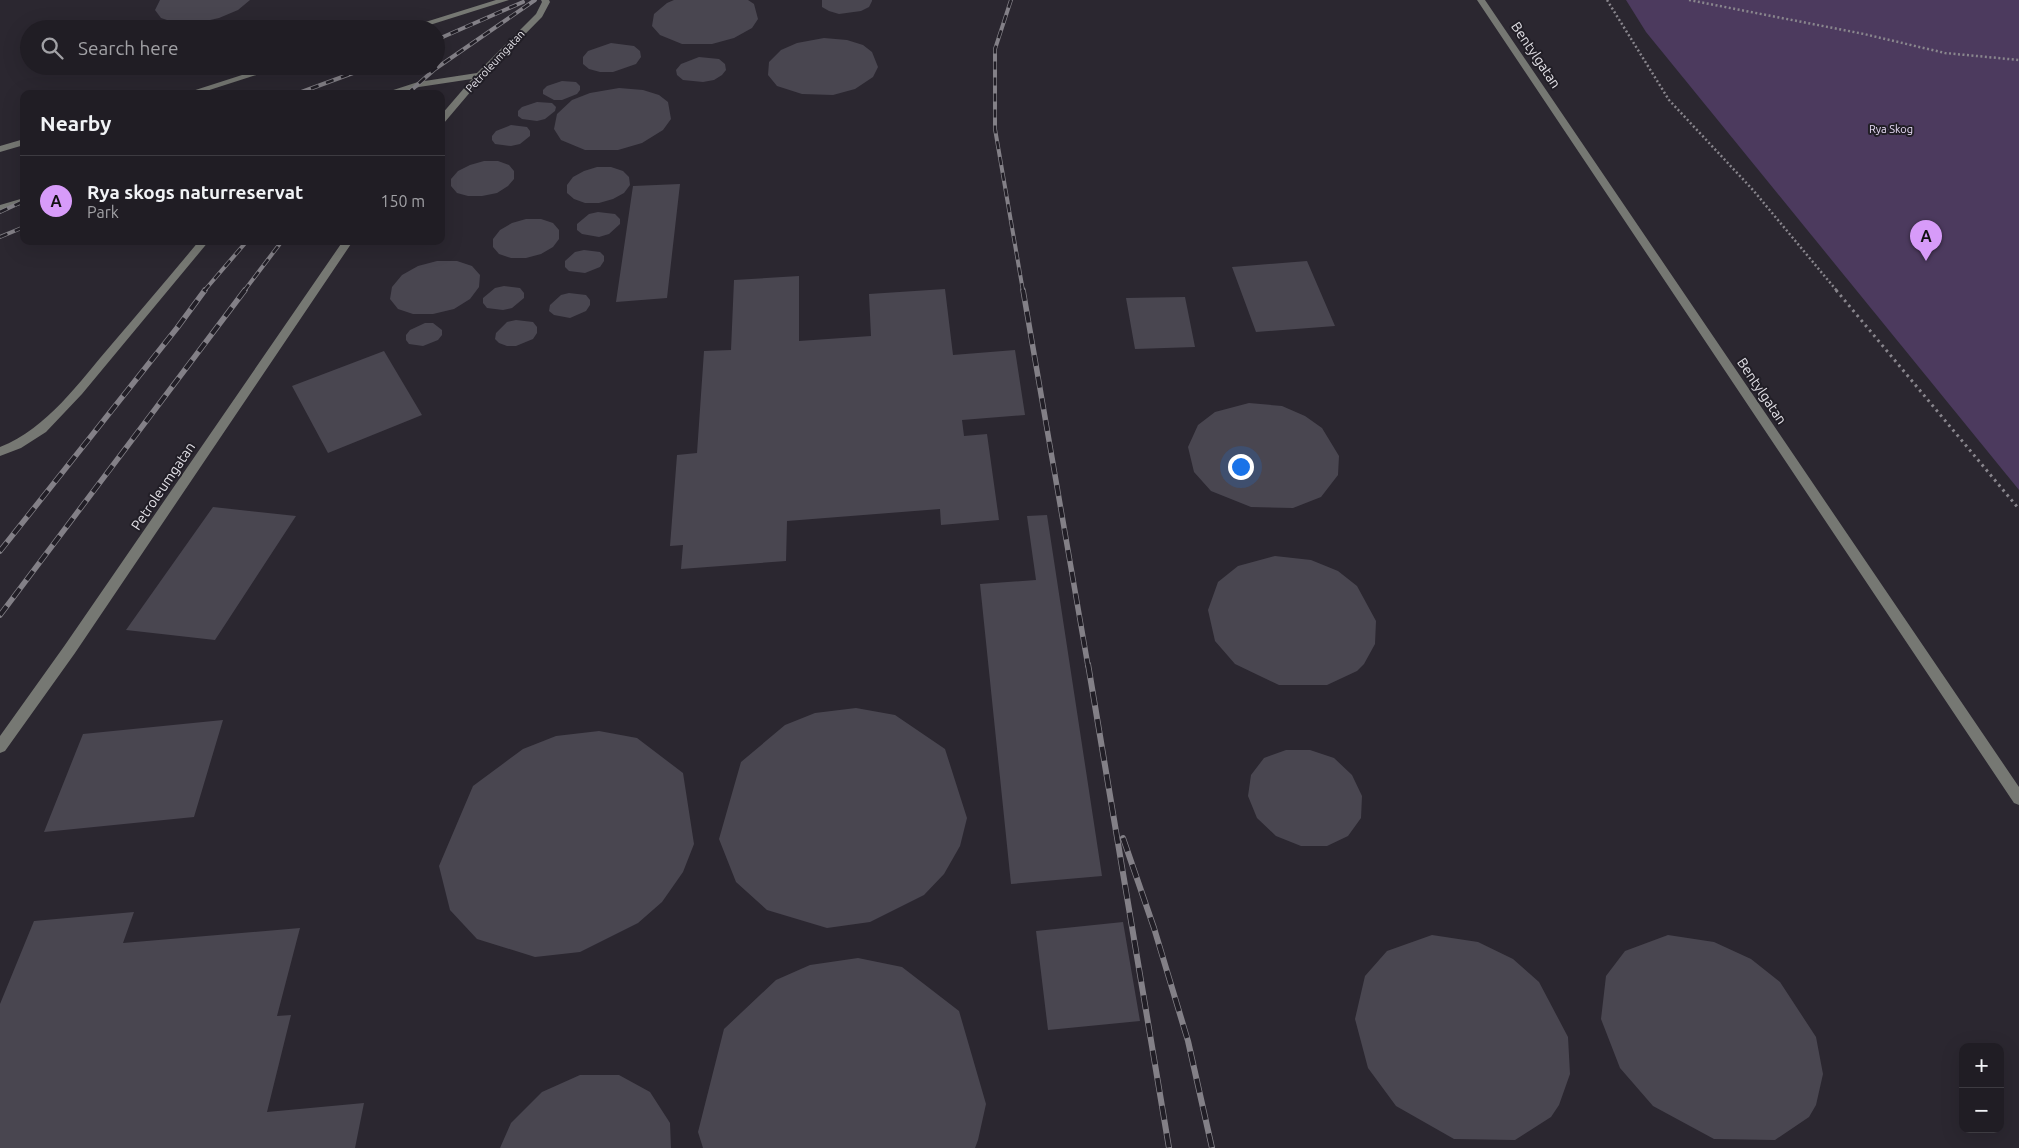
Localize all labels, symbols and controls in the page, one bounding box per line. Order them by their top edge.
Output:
street label: Bentylgatan [1508,19,1564,91]
search box [20,20,445,75]
street label: Petroleumgatan [463,28,527,94]
icon: search [38,34,66,62]
text: Search here [78,37,178,59]
text: Nearby [40,111,111,135]
park label: Rya Skog [1869,123,1913,135]
text: Rya skogs naturreservat [87,181,303,203]
text: A [50,192,62,210]
text: 150 m [380,192,425,210]
text: Park [87,203,119,221]
pin: A [1910,220,1942,261]
street label: Bentylgatan [1734,355,1790,427]
street label: Petroleumgatan [128,439,198,533]
your location [1228,454,1254,480]
map controls [1959,1043,2004,1133]
button: + [1959,1043,2004,1088]
button: − [1959,1088,2004,1133]

